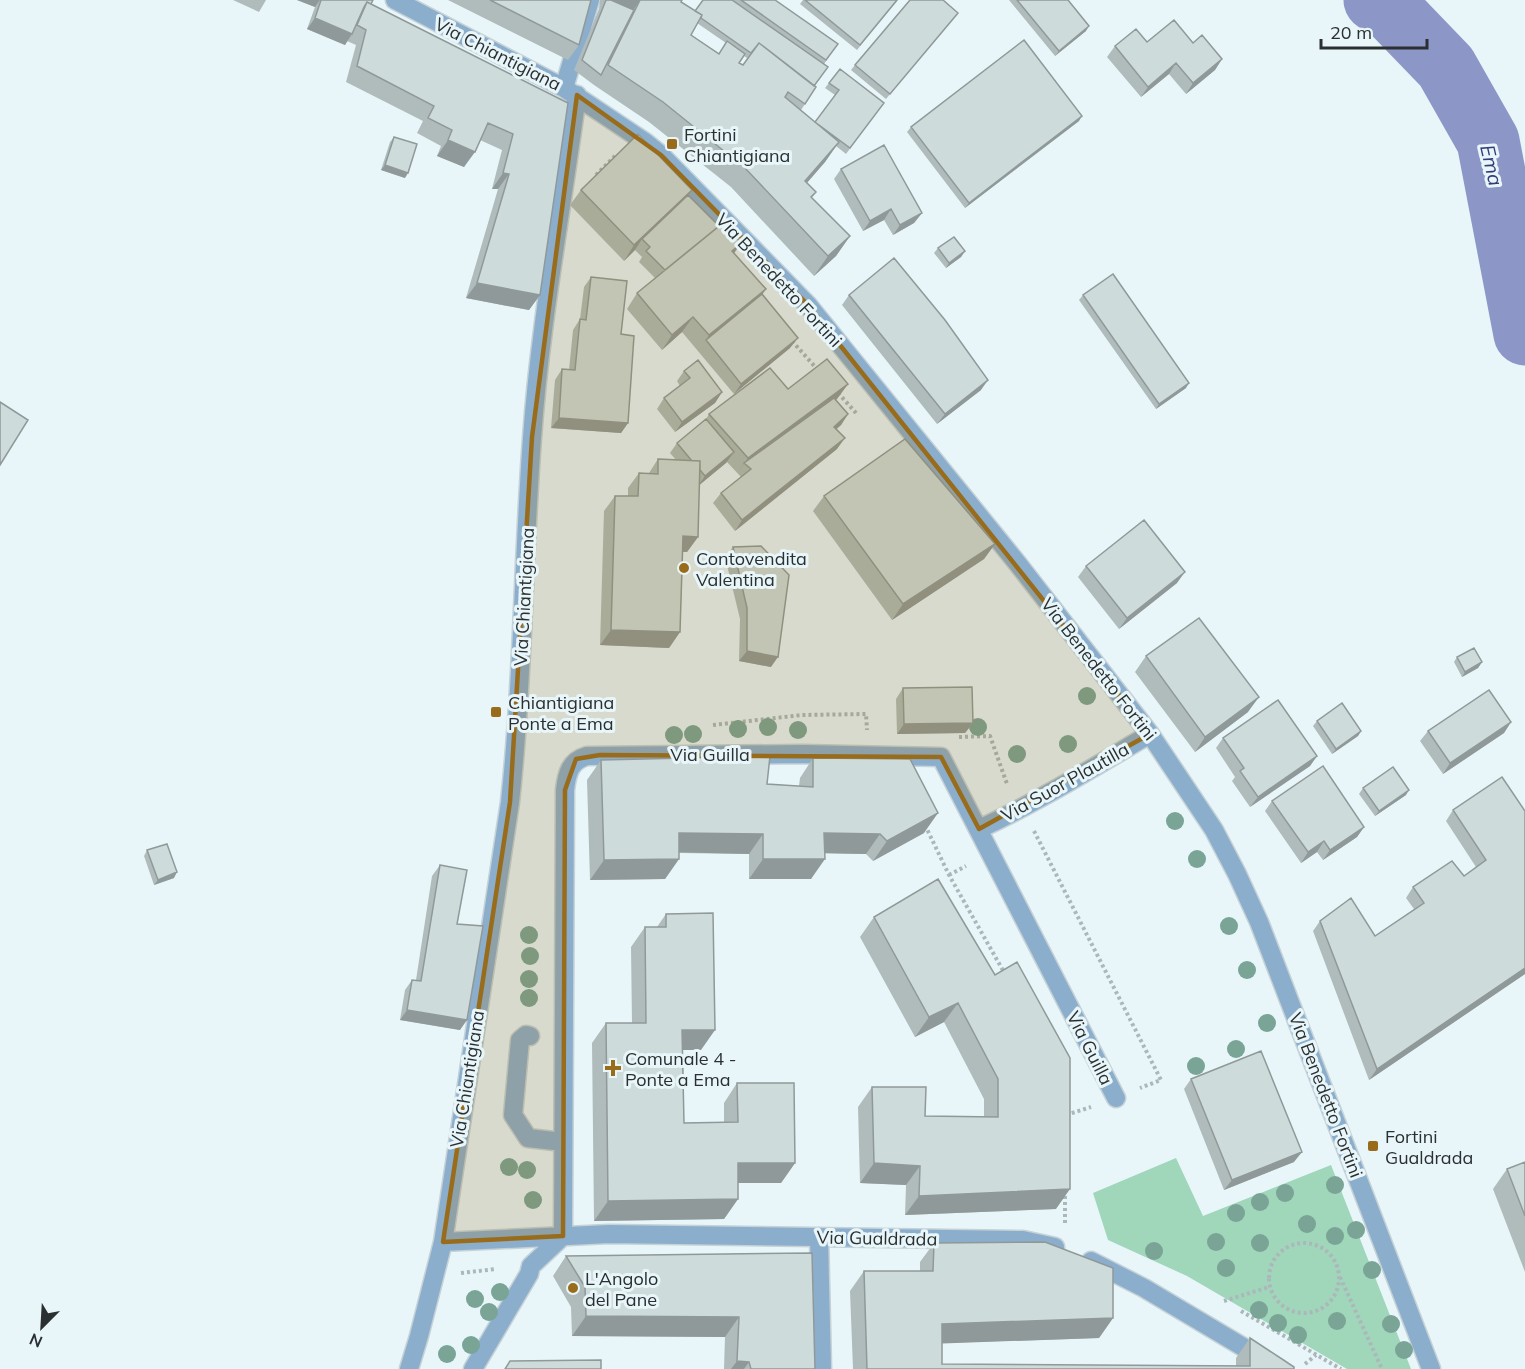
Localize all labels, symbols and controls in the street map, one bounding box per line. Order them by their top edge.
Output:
street label: Via Chiantigiana [431,12,565,96]
scale bar [1321,12,1428,50]
text: 20 m [1330,21,1372,44]
place label: Fortini Chiantigiana [684,123,790,167]
marker: Fortini Chiantigiana [665,137,679,151]
water label: Ema [1475,142,1509,188]
street label: Via Benedetto Fortini [711,208,847,352]
street label: Via Chiantigiana [509,527,539,667]
place label: Contovendita Valentina [696,547,807,591]
marker: Contovendita Valentina [677,561,691,575]
street label: Via Benedetto Fortini [1036,593,1162,745]
place label: Chiantigiana Ponte a Ema [508,691,614,735]
marker: Chiantigiana Ponte a Ema [489,705,503,719]
street label: Via Suor Plautilla [997,737,1133,827]
street label: Via Guilla [670,743,750,766]
street label: Via Guilla [1062,1007,1118,1089]
street label: Via Chiantigiana [445,1009,489,1149]
street label: Via Benedetto Fortini [1284,1009,1368,1181]
place label: Comunale 4 - Ponte a Ema [625,1047,736,1091]
marker: Comunale 4 - Ponte a Ema [606,1061,620,1075]
place label: Fortini Gualdrada [1385,1125,1473,1169]
marker: Fortini Gualdrada [1366,1139,1380,1153]
street label: Via Gualdrada [816,1225,938,1251]
place label: L'Angolo del Pane [585,1267,658,1311]
marker: L'Angolo del Pane [566,1281,580,1295]
north arrow [12,1297,72,1357]
text: N [26,1329,45,1352]

